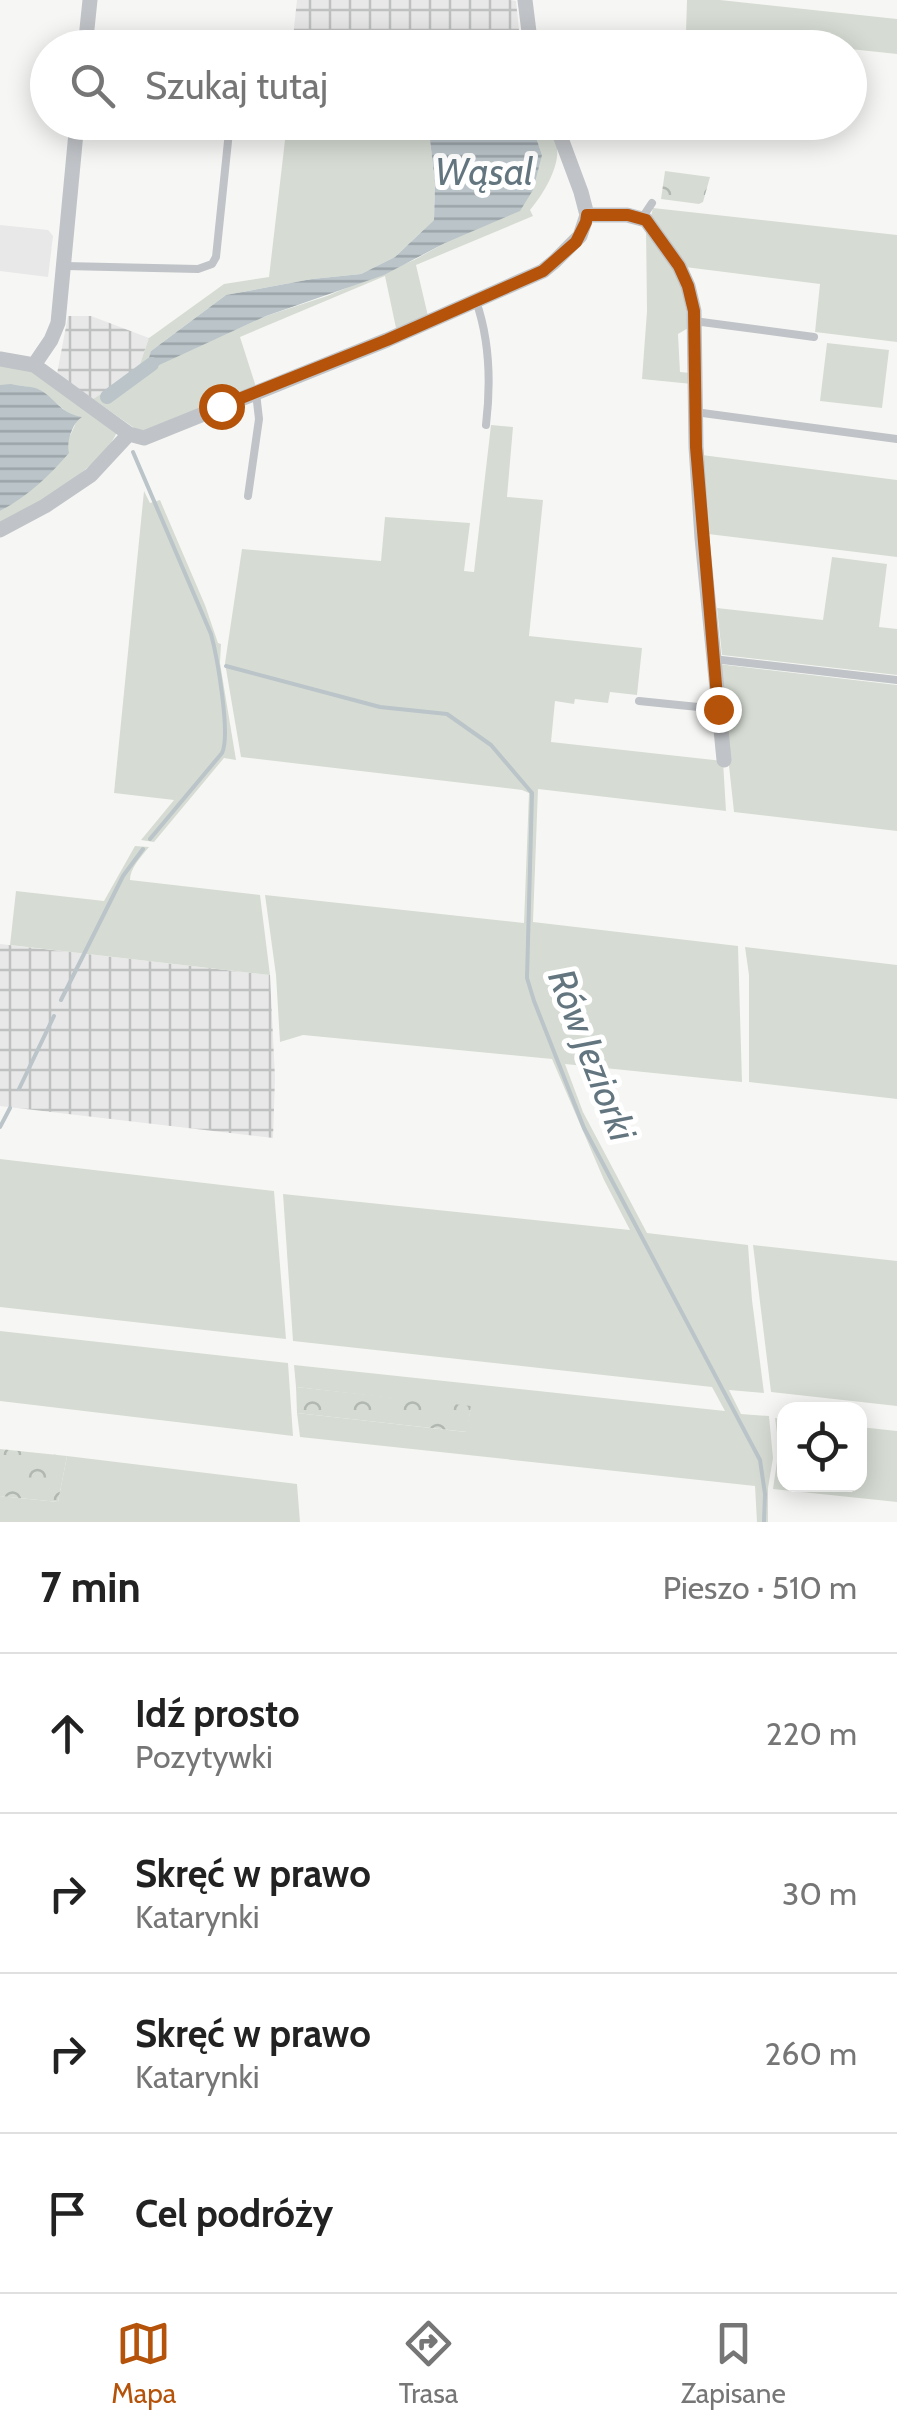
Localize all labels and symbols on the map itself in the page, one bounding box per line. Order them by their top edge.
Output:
water label: Wąsal [435,148,533,195]
route start [199,384,245,430]
route end [696,687,742,733]
water label: Rów Jeziorki [538,962,647,1148]

